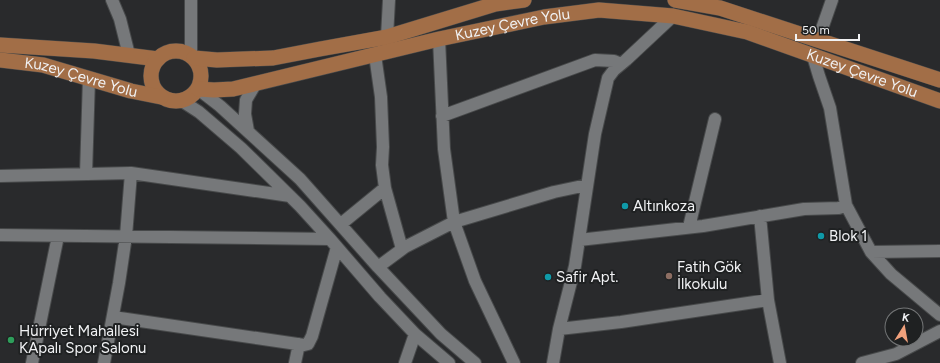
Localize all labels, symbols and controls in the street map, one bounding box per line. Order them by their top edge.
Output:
street label: Kuzey Çevre Yolu [453,5,571,44]
scale bar [796,16,859,42]
text: 50 m [802,23,830,37]
street label: Kuzey Çevre Yolu [804,45,920,101]
street label: Kuzey Çevre Yolu [23,54,139,101]
place label: Altınkoza [633,197,695,215]
marker: Altınkoza [620,201,630,211]
place label: Blok 1 [829,227,867,245]
marker: Blok 1 [816,231,826,241]
place label: Fatih Gök İlkokulu [677,258,742,293]
place label: Safir Apt. [556,268,618,286]
marker: Fatih Gök İlkokulu [664,271,674,281]
marker: Safir Apt. [543,272,553,282]
north arrow [884,307,924,347]
text: K [901,311,911,325]
place label: Hürriyet Mahallesi KApalı Spor Salonu [19,322,146,357]
marker: Hürriyet Mahallesi KApalı Spor Salonu [6,335,16,345]

